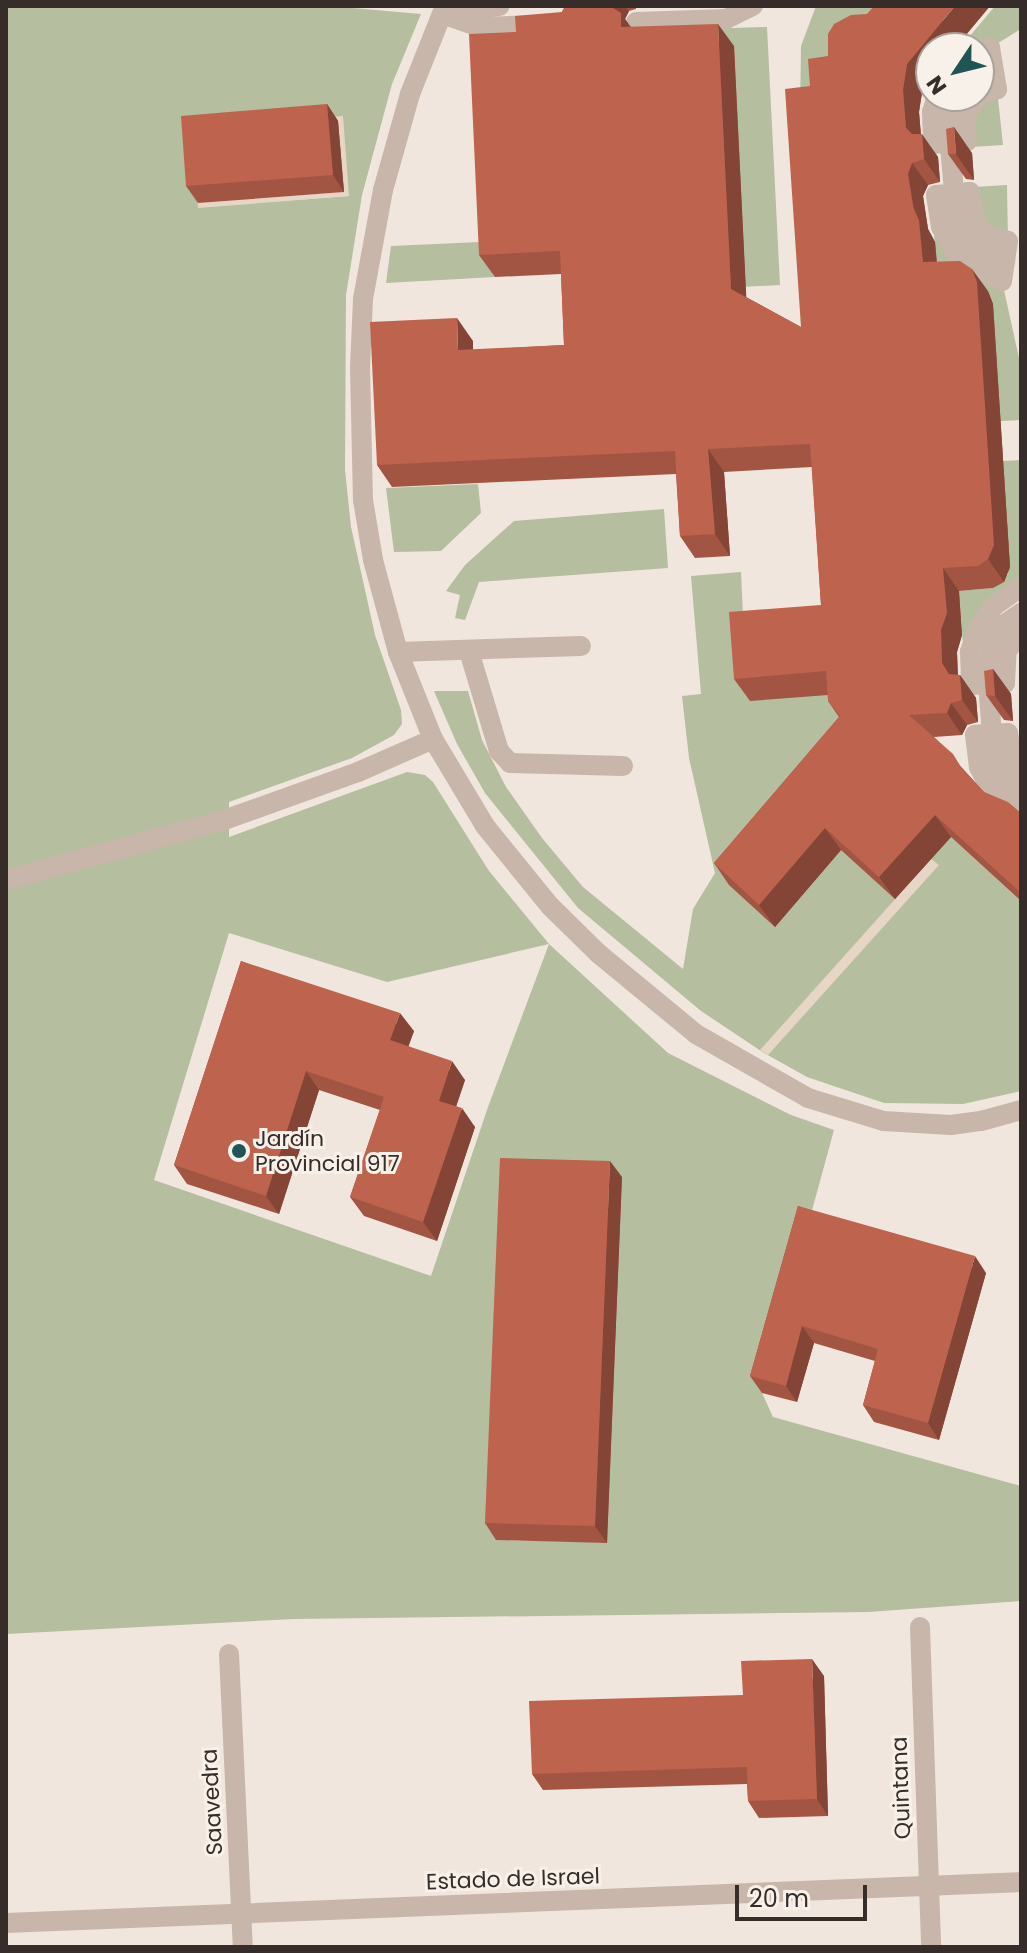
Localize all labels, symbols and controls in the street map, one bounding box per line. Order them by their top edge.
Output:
north arrow [915,32,995,112]
text: N [919,69,954,101]
place label: Jardín Provincial 917 [255,1125,400,1176]
marker: Jardín Provincial 917 [230,1142,248,1160]
street label: Quintana [886,1736,916,1840]
street label: Saavedra [196,1748,228,1856]
street label: Estado de Israel [426,1863,600,1895]
scale bar [739,1869,871,1919]
text: 20 m [749,1882,809,1915]

